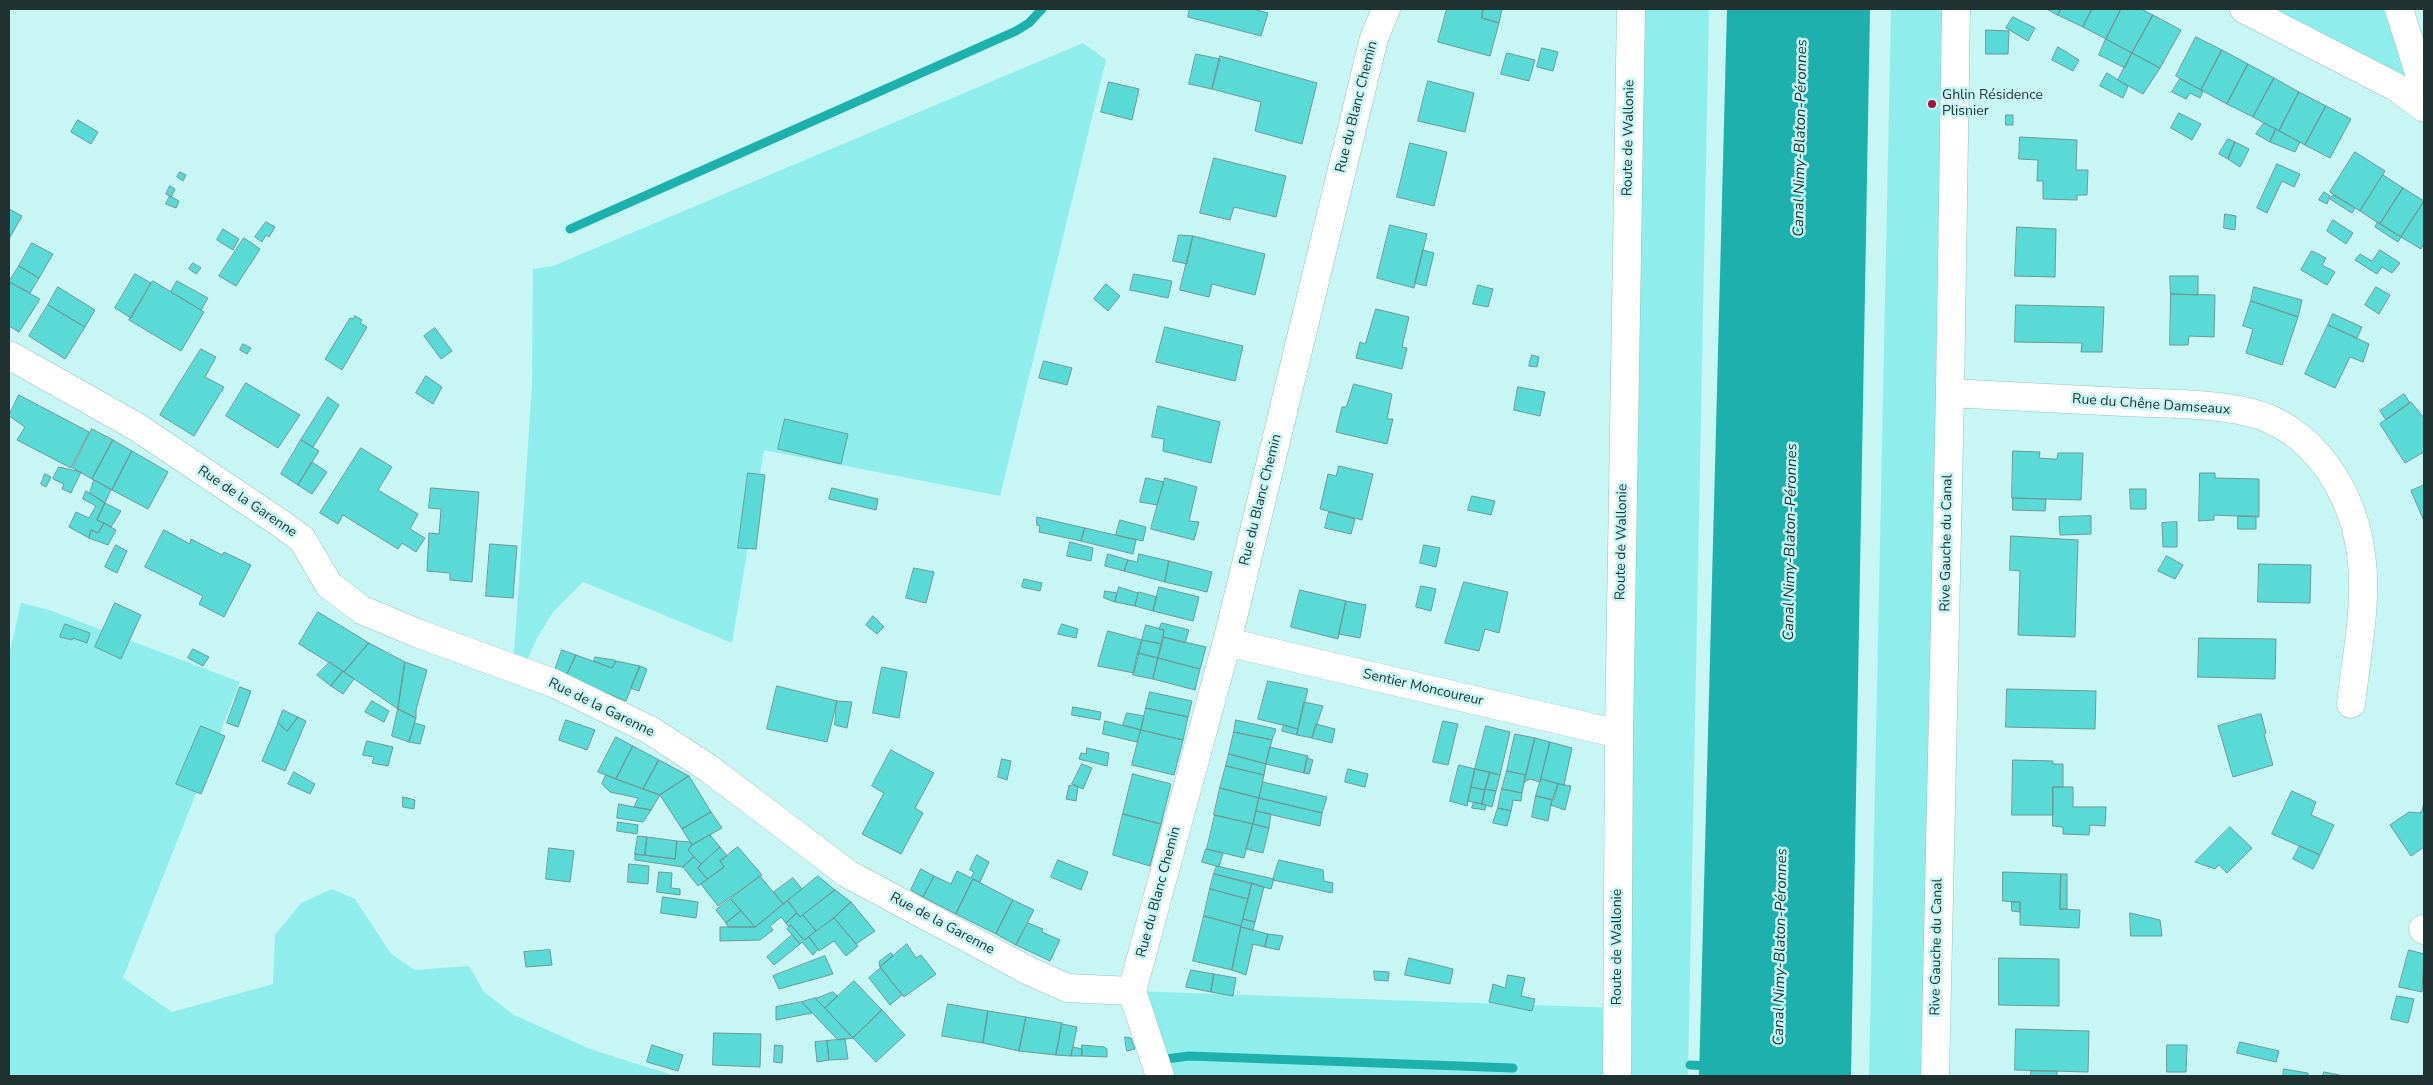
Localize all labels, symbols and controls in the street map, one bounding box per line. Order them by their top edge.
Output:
street label: Rue du Blanc Chemin [1333,39,1381,175]
water label: Canal Nimy-Blaton-Péronnes [1790,39,1812,237]
street label: Route de Wallonie [1620,80,1638,196]
place label: Ghlin Résidence Plisnier [1942,88,2043,120]
marker: Ghlin Résidence Plisnier [1926,98,1938,110]
street label: Rue du Chêne Damseaux [2071,391,2231,419]
street label: Rue du Blanc Chemin [1237,432,1285,568]
water label: Canal Nimy-Blaton-Péronnes [1780,443,1802,641]
street label: Rue de la Garenne [194,463,300,541]
street label: Rive Gauche du Canal [1937,474,1957,612]
street label: Route de Wallonie [1613,484,1631,600]
street label: Sentier Moncoureur [1361,666,1485,710]
street label: Rue de la Garenne [545,675,657,741]
street label: Rue du Blanc Chemin [1133,825,1185,959]
water label: Canal Nimy-Blaton-Péronnes [1770,848,1792,1046]
street label: Rive Gauche du Canal [1927,878,1947,1016]
street label: Rue de la Garenne [887,889,997,959]
street label: Route de Wallonie [1610,889,1626,1005]

